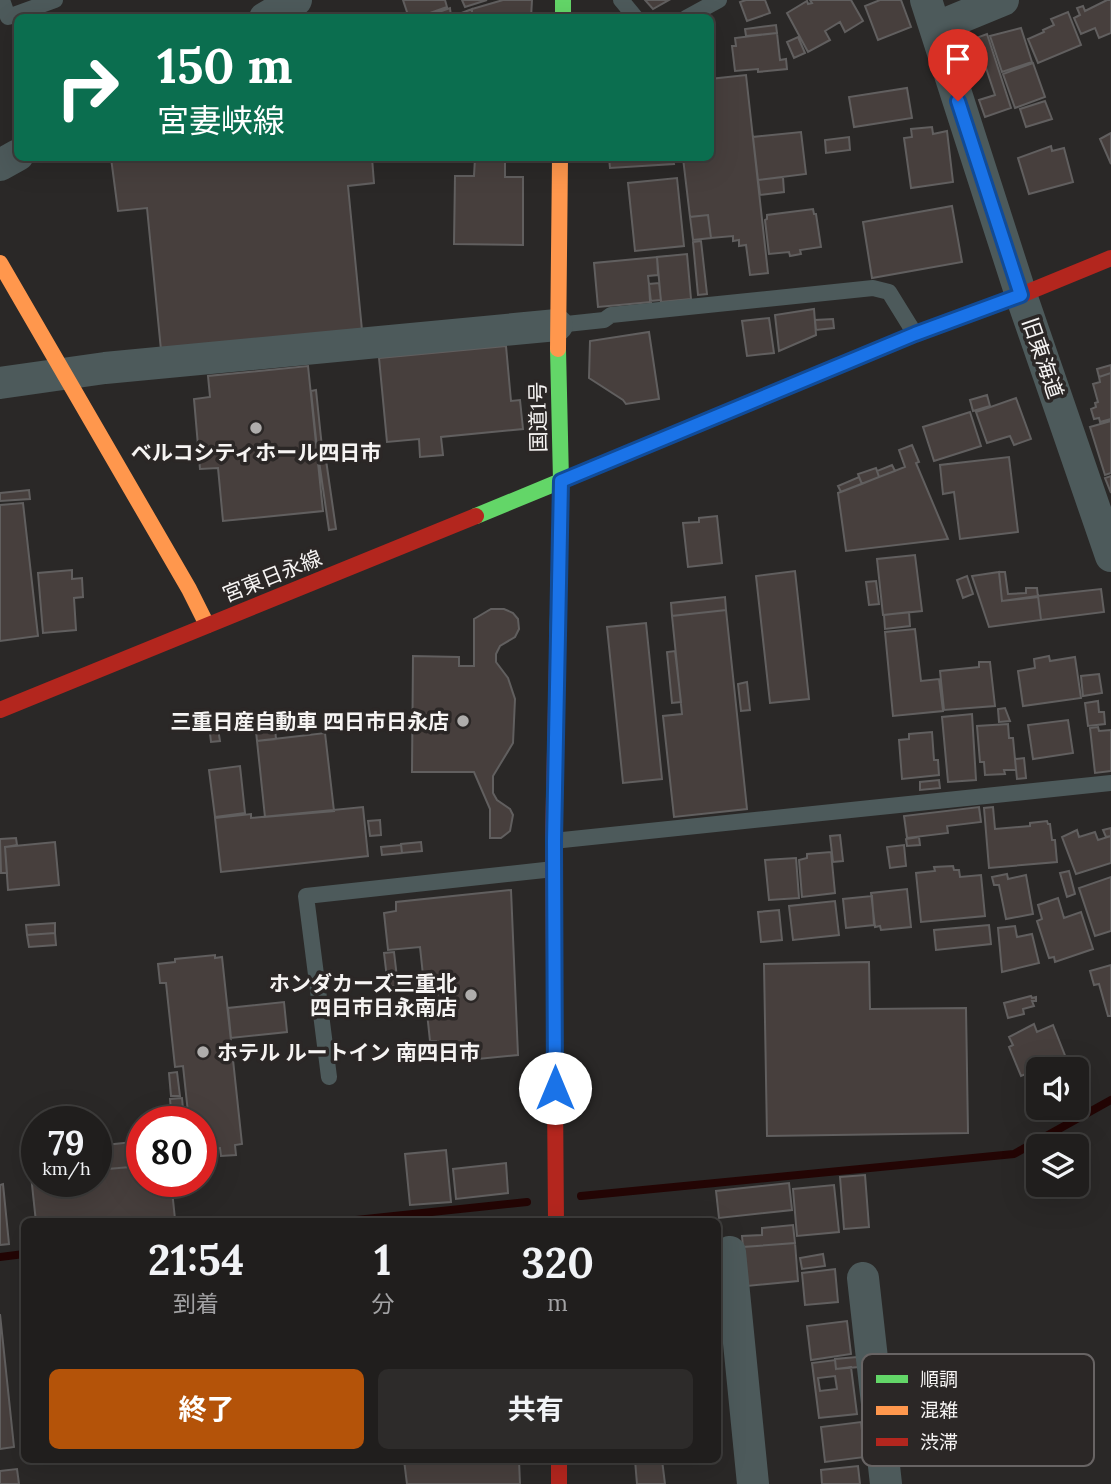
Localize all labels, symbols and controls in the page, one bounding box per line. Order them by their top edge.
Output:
pin [928,29,988,101]
text: 150 m [157,34,293,96]
icon: arrive [939,40,977,78]
icon: right [42,42,133,133]
text: 宮妻峡線 [157,100,285,141]
street label: 旧東海道 [1017,314,1069,402]
street label: 国道1号 [524,381,552,453]
marker: ベルコシティホール四日市 [248,420,264,436]
place label: ベルコシティホール四日市 [131,439,381,466]
street label: 宮東日永線 [218,544,326,608]
place label: 三重日産自動車 四日市日永店 [170,708,449,735]
marker: 三重日産自動車 四日市日永店 [455,713,471,729]
place label: ホンダカーズ三重北 四日市日永南店 [269,970,457,1021]
marker: ホンダカーズ三重北 四日市日永南店 [463,987,479,1003]
place label: ホテル ルートイン 南四日市 [217,1039,480,1066]
marker: ホテル ルートイン 南四日市 [195,1044,211,1060]
position arrow [518,1051,592,1125]
map controls [1026,1057,1089,1197]
button: sound [1026,1057,1089,1120]
speed limit sign: 80 [126,1106,217,1197]
text: 79 [48,1120,85,1165]
button: layers [1026,1134,1089,1197]
text: km/h [42,1157,91,1180]
text: 21:54 [148,1233,244,1287]
text: 1 [374,1233,391,1287]
text: 320 [521,1236,594,1290]
text: m [547,1288,568,1317]
text: 到着 [173,1289,219,1318]
text: 分 [371,1289,394,1318]
legend [862,1354,1094,1466]
text: 順調 [920,1367,958,1391]
button: 終了 [49,1369,364,1449]
button: 共有 [378,1369,693,1449]
text: 混雑 [920,1398,958,1422]
text: 渋滞 [920,1430,958,1454]

